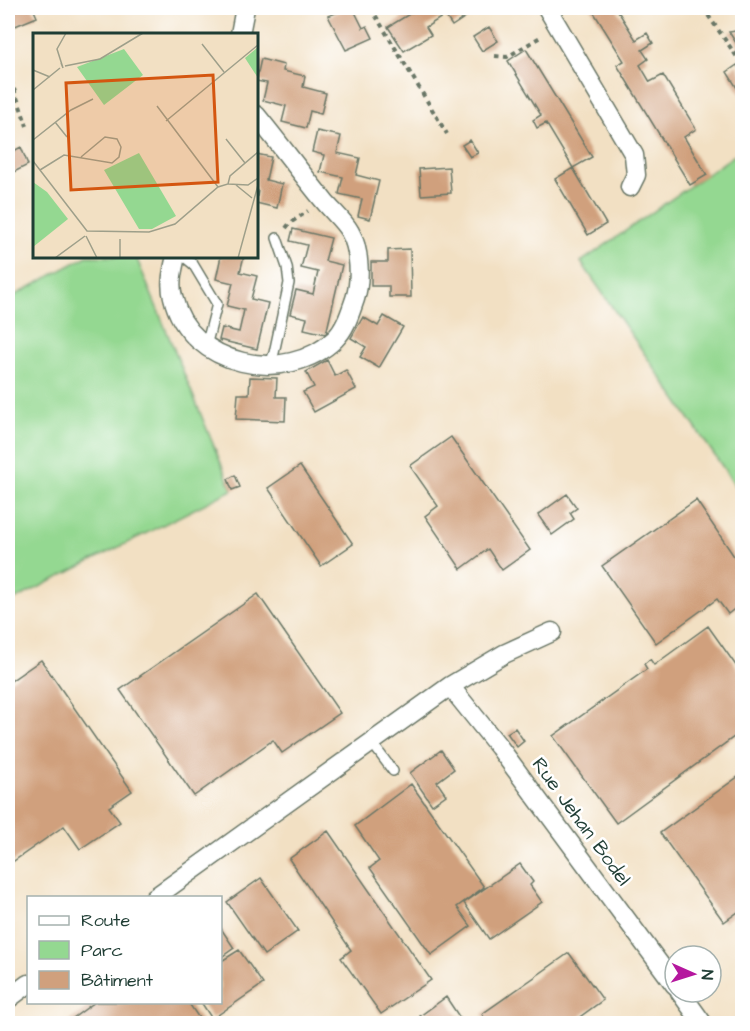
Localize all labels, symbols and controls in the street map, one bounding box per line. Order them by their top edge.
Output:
inset map [33,33,258,258]
street label: Rue Jehan Bodel [525,752,637,891]
legend [27,896,222,1004]
text: Route [81,908,130,933]
text: Parc [81,938,123,963]
north arrow [663,944,723,1004]
text: Bâtiment [81,968,154,993]
text: N [696,969,718,980]

